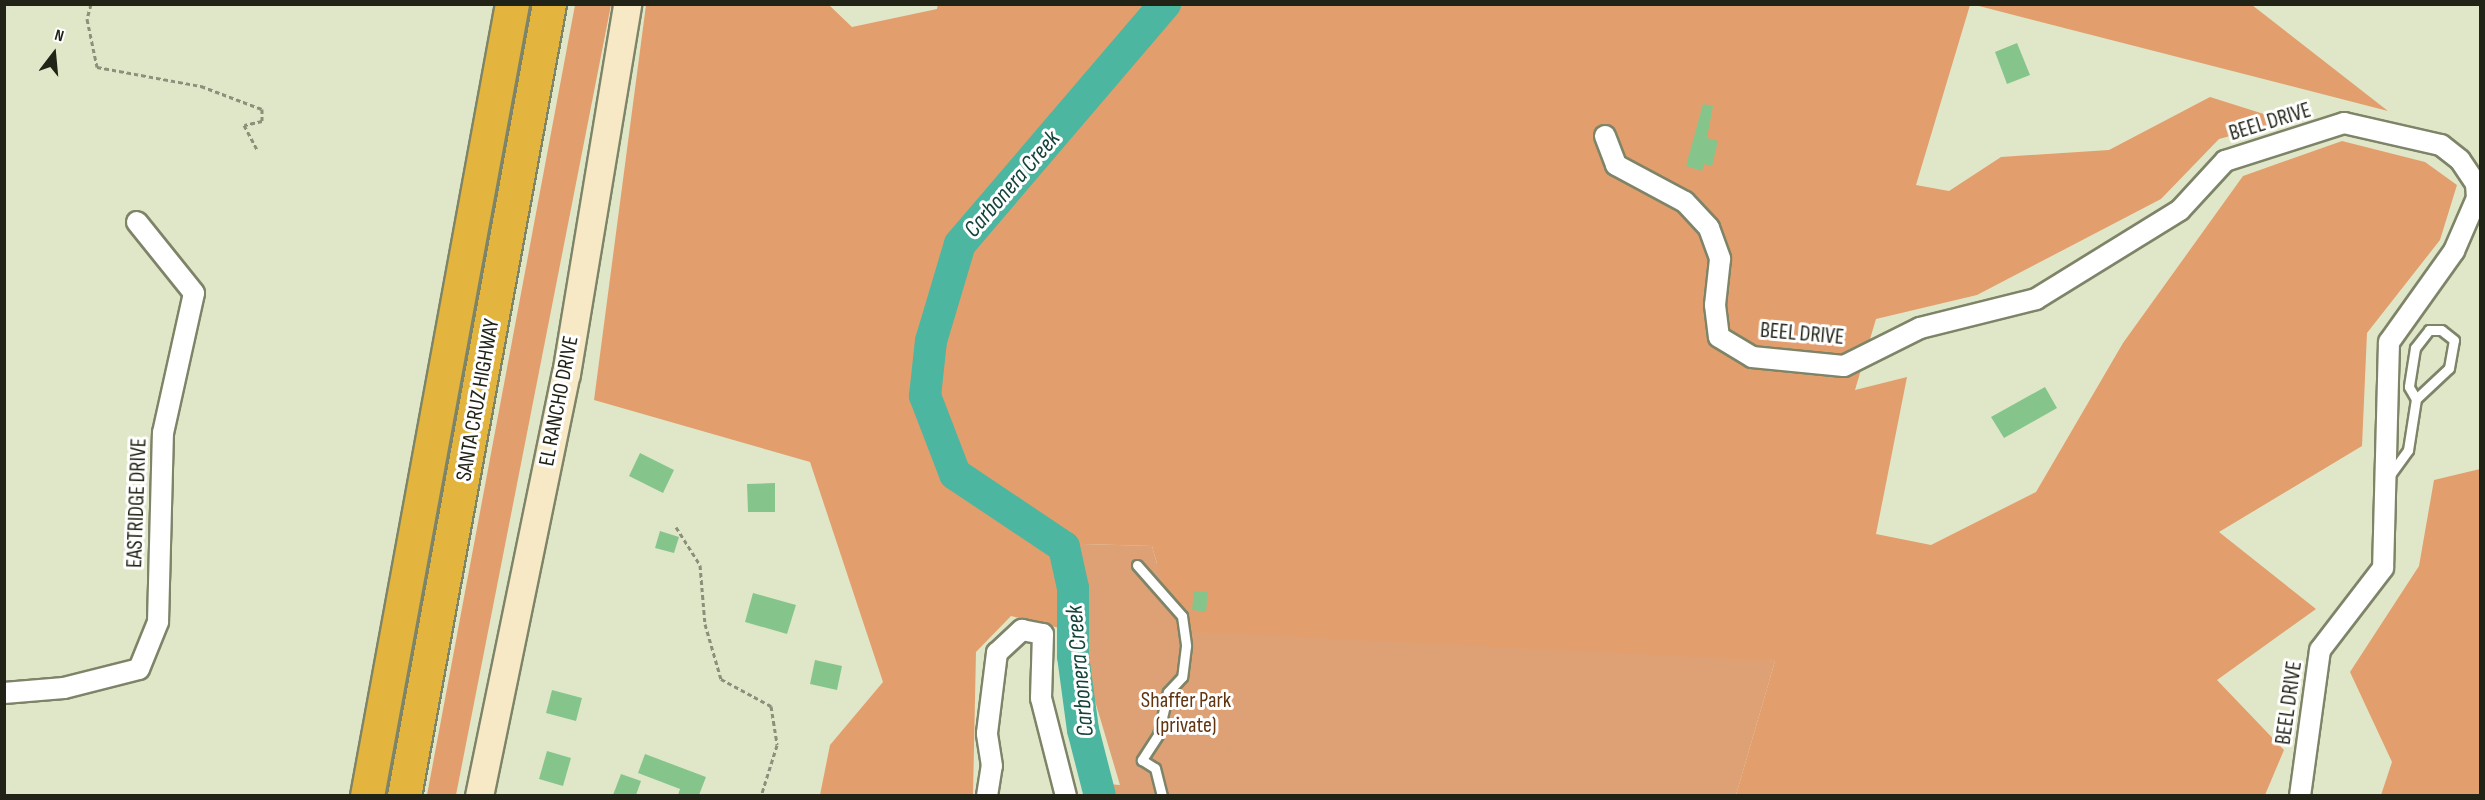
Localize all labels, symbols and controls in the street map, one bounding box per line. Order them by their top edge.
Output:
north arrow [24,24,84,84]
text: N [52,26,66,47]
street label: BEEL DRIVE [2226,97,2314,147]
water label: Carbonera Creek [958,125,1066,243]
street label: SANTA CRUZ HIGHWAY [451,317,505,483]
street label: BEEL DRIVE [1759,317,1845,351]
street label: EL RANCHO DRIVE [533,334,585,468]
street label: EASTRIDGE DRIVE [122,438,152,568]
water label: Carbonera Creek [1060,604,1100,738]
street label: BEEL DRIVE [2270,660,2308,746]
park label: Shaffer Park (private) [1141,687,1231,738]

